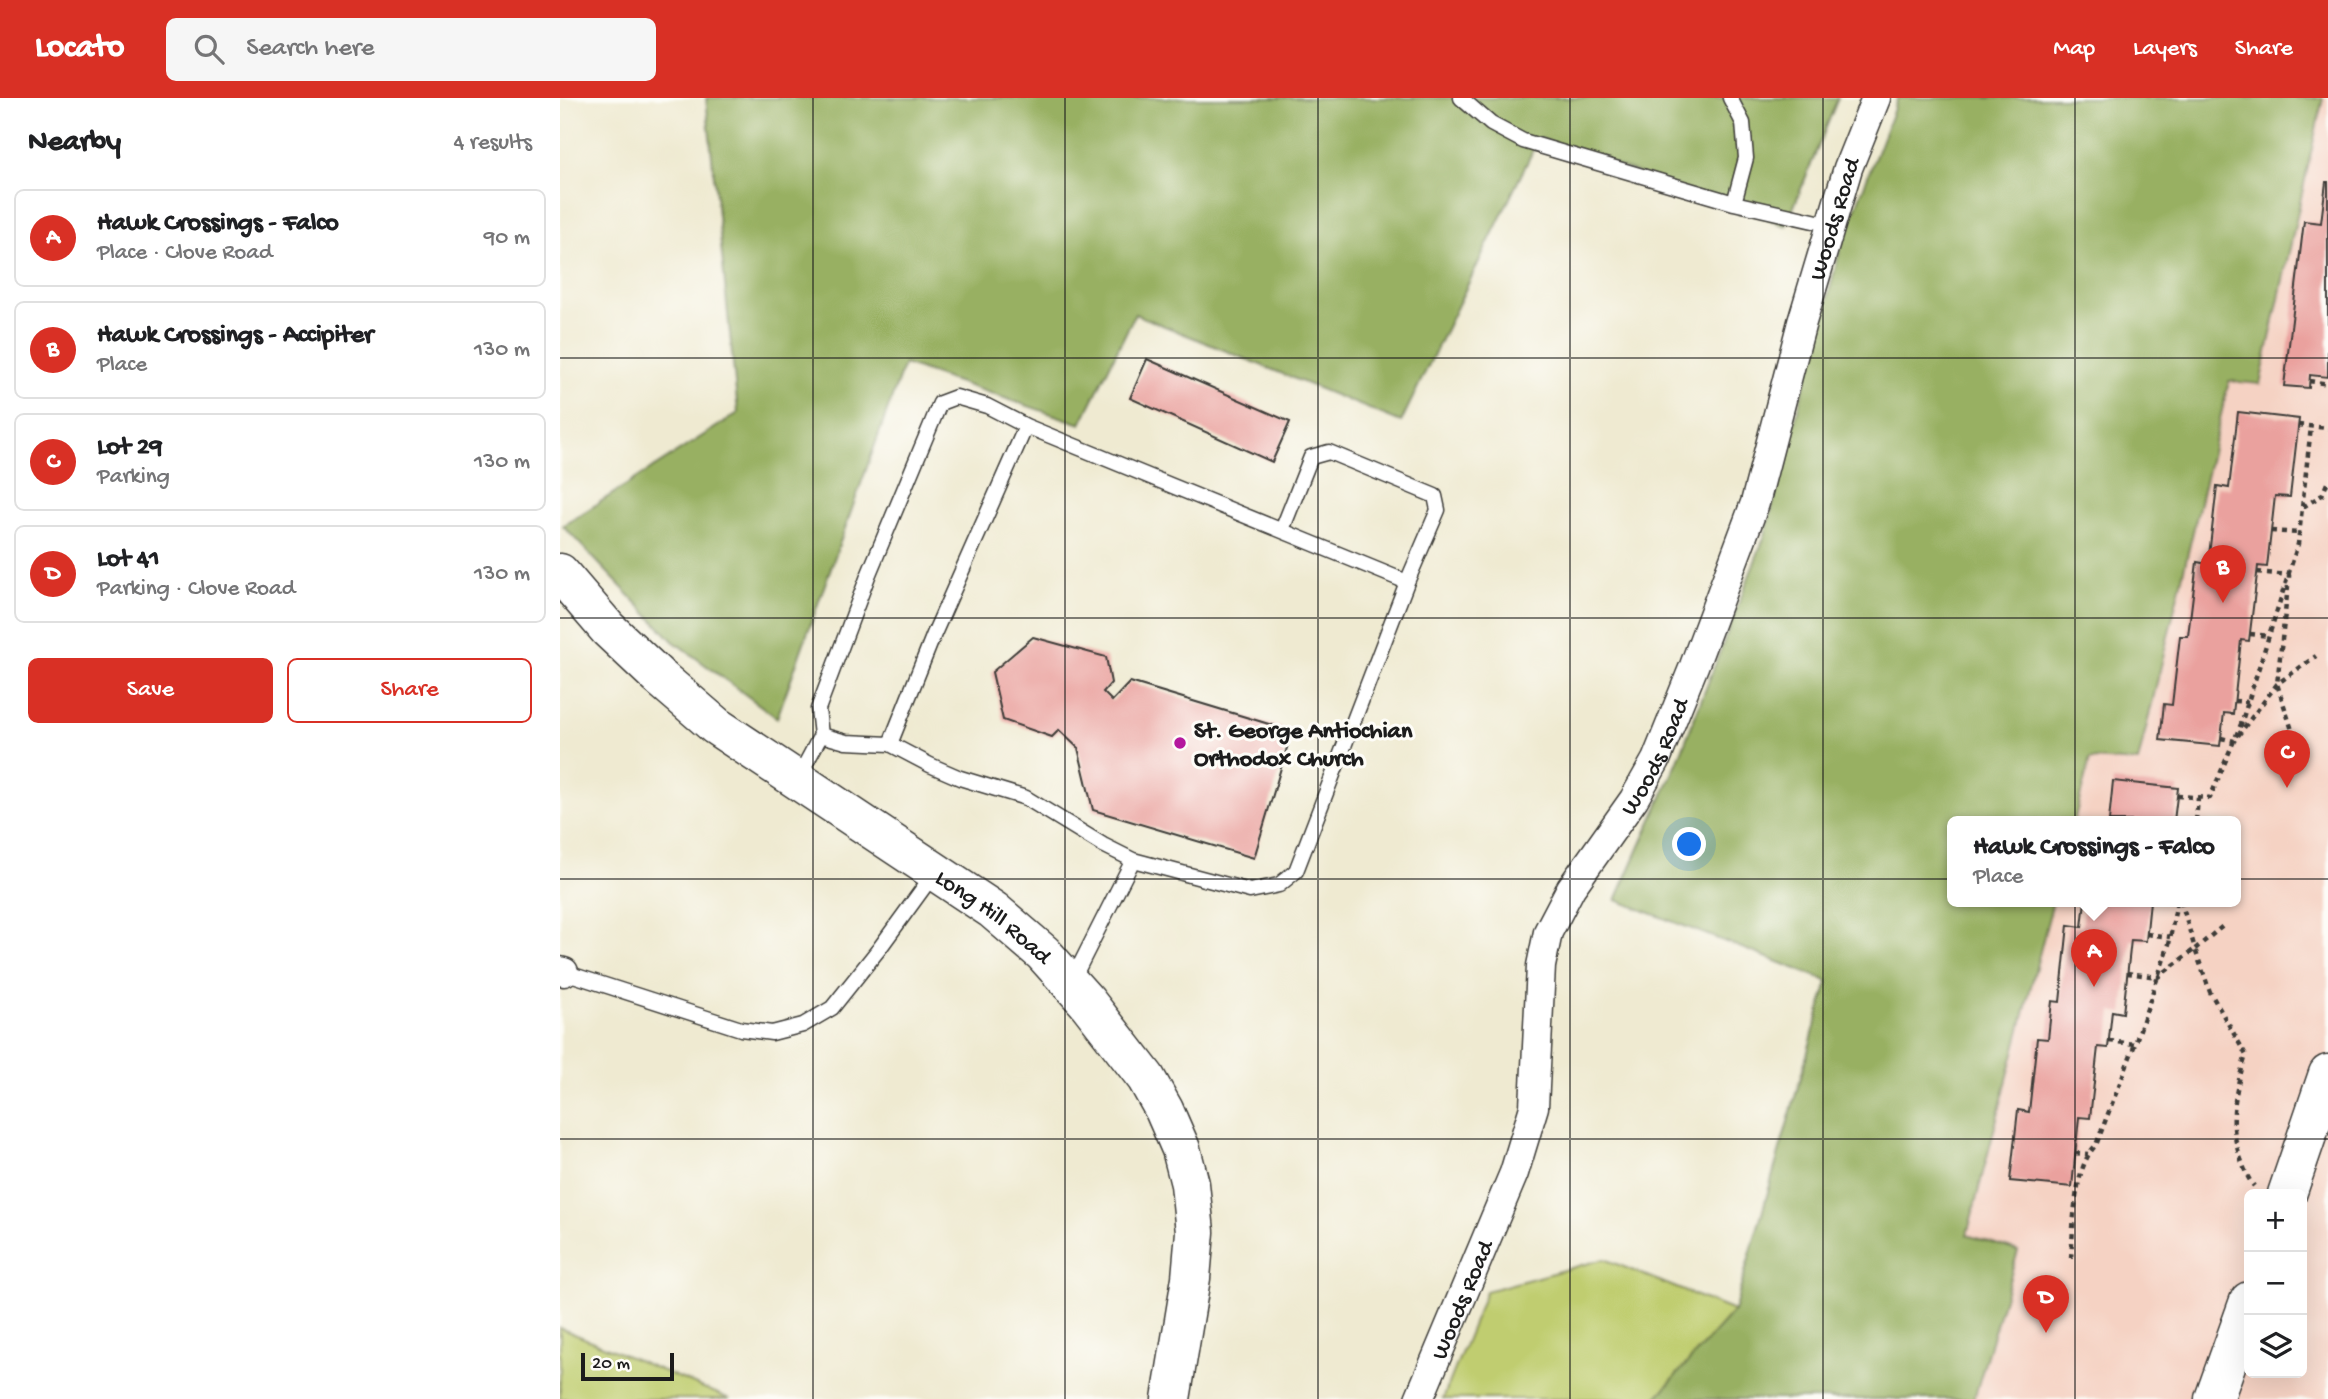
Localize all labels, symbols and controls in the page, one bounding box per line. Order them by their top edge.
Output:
search box [166,18,656,81]
text: Locato [35,30,124,68]
icon: search [190,30,228,68]
text: Search here [246,34,374,65]
text: Map [2053,35,2095,64]
text: Layers [2133,35,2197,64]
text: Share [2235,35,2293,64]
text: Nearby [28,126,121,161]
text: 4 results [453,130,532,157]
street label: Woods Road [1804,152,1869,284]
text: Hawk Crossings - Falco [97,209,339,240]
text: A [46,225,60,252]
text: 90 m [484,225,530,252]
text: Place · Clove Road [97,240,273,267]
text: Hawk Crossings - Accipiter [97,321,373,352]
text: B [47,337,59,364]
text: 130 m [474,337,530,364]
text: Place [97,352,147,379]
text: Lot 29 [97,433,163,464]
text: C [47,449,59,476]
text: 130 m [474,449,530,476]
text: Parking [97,464,170,491]
text: Lot 41 [97,545,160,576]
pin: B [2200,545,2246,603]
text: D [46,561,61,588]
text: 130 m [474,561,530,588]
text: Parking · Clove Road [97,576,295,603]
button: Save [28,658,273,723]
button: Share [287,658,532,723]
street label: Woods Road [1616,693,1698,822]
place label: St. George Antiochian Orthodox Church [1194,718,1413,775]
pin: C [2264,730,2310,788]
marker: St. George Antiochian Orthodox Church [1172,735,1188,751]
popup [1947,816,2241,907]
your location [1672,827,1706,861]
text: Hawk Crossings - Falco [1973,833,2215,864]
text: Place [1973,864,2023,891]
street label: Long Hill Road [929,865,1058,973]
pin: A [2071,929,2117,987]
map controls [2244,1189,2307,1378]
button: + [2244,1189,2307,1252]
street label: Woods Road [1426,1235,1503,1365]
button: − [2244,1252,2307,1315]
pin: D [2023,1275,2069,1333]
button: layers [2244,1315,2307,1378]
scale bar [581,1350,674,1382]
text: 20 m [592,1353,630,1376]

